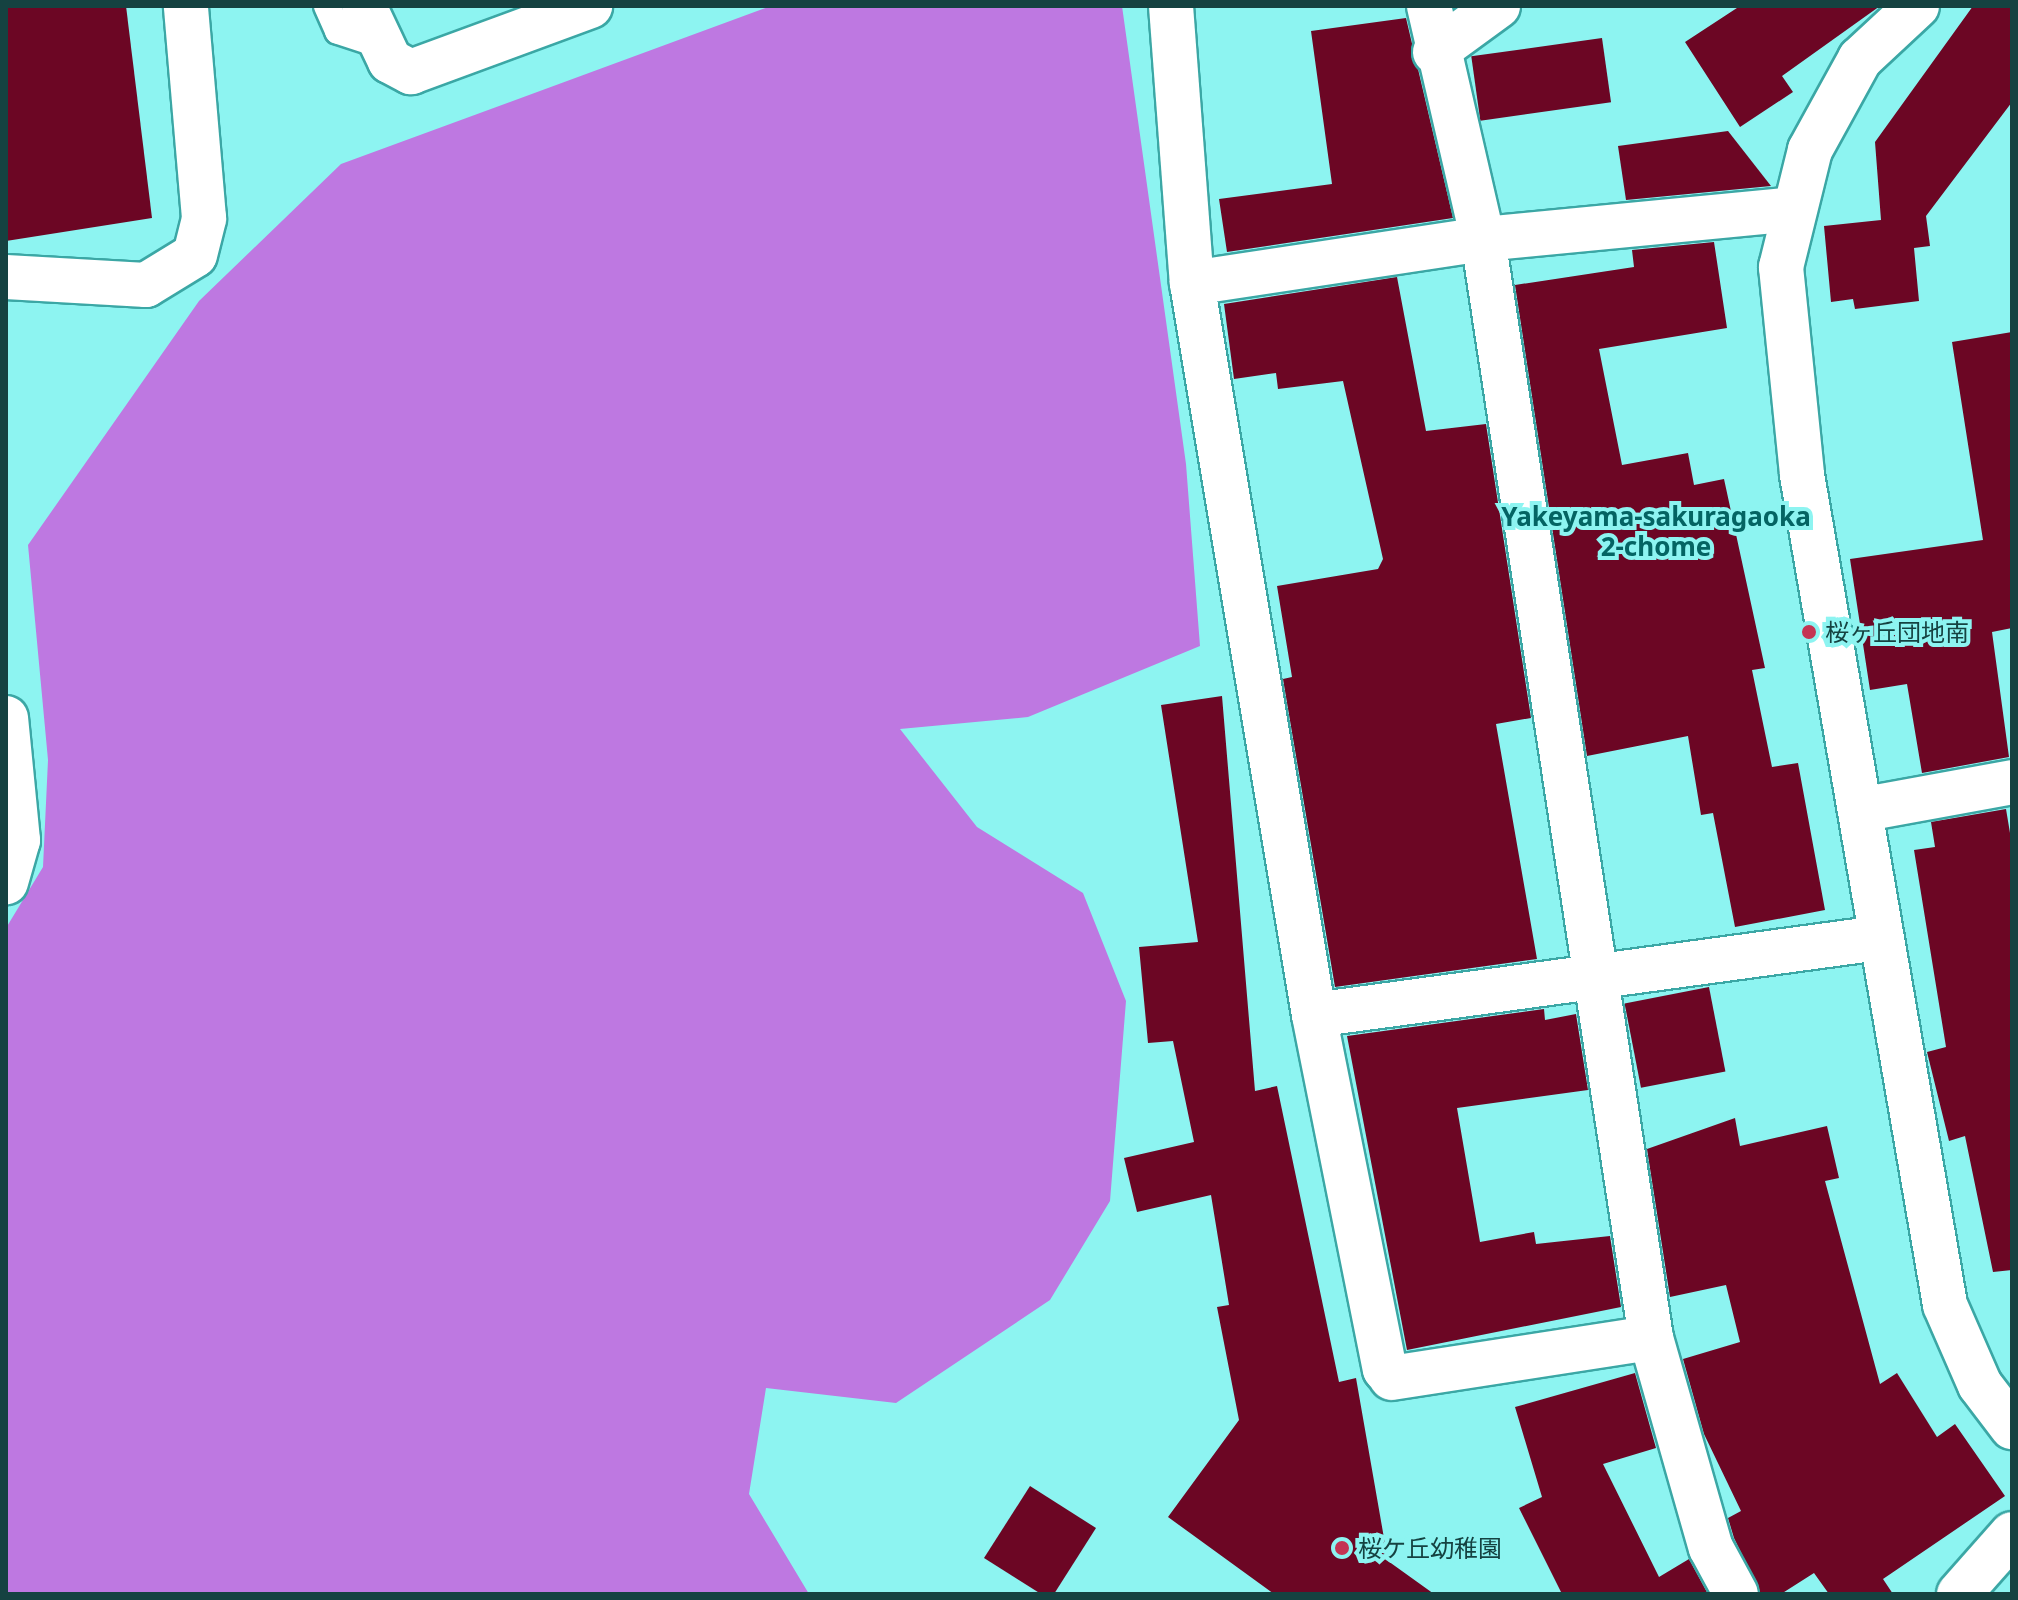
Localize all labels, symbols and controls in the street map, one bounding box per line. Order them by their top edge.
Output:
district label: Yakeyama-sakuragaoka 2-chome [1501,501,1811,562]
place label: 桜ヶ丘団地南 [1825,618,1969,646]
marker: 桜ヶ丘団地南 [1800,623,1818,641]
place label: 桜ケ丘幼稚園 [1358,1534,1502,1562]
marker: 桜ケ丘幼稚園 [1333,1539,1351,1557]

